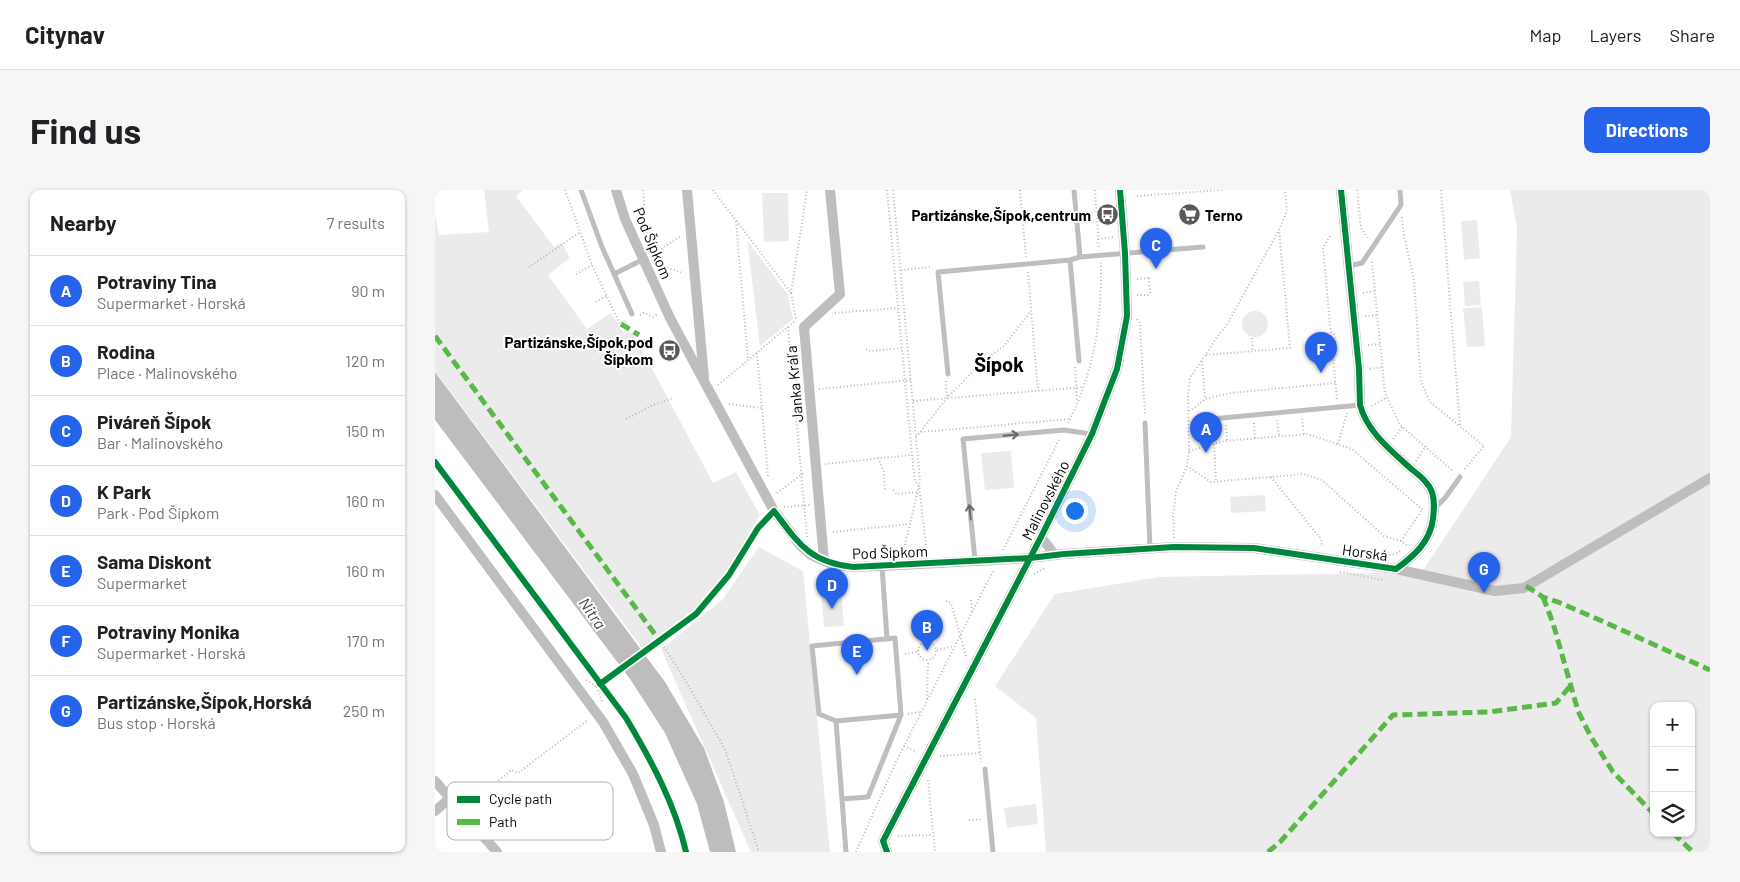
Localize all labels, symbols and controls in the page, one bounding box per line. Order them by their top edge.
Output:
text: Citynav [25,20,105,49]
text: Map [1529,24,1561,46]
text: Layers [1589,24,1642,46]
text: Share [1670,24,1715,46]
button: Directions [1584,107,1710,153]
text: Find us [30,109,141,151]
bus stop icon: Partizánske,Šípok,centrum [1095,203,1119,227]
supermarket icon: Terno [1177,203,1201,227]
street label: Pod Šípkom [630,205,676,281]
place label: Partizánske,Šípok,centrum [911,206,1091,224]
place label: Terno [1205,206,1243,224]
text: Nearby [50,210,116,235]
text: 7 results [327,213,385,232]
pin: C [1140,228,1172,269]
text: Potraviny Tina [97,270,217,293]
text: A [61,281,71,300]
text: 90 m [351,281,385,300]
text: Supermarket · Horská [97,293,246,312]
pin: F [1305,332,1337,373]
place label: Partizánske,Šípok,pod Šípkom [505,333,653,368]
bus stop icon: Partizánske,Šípok,pod Šípkom [657,339,681,363]
text: Rodina [97,340,155,363]
street label: Janka Kráľa [782,345,806,423]
text: B [61,351,71,370]
text: 120 m [345,351,385,370]
district label: Šípok [974,352,1024,376]
text: Place · Malinovského [97,363,237,382]
text: Piváreň Šípok [97,410,211,433]
pin: A [1190,412,1222,453]
text: C [61,421,71,440]
text: 150 m [346,421,385,440]
one-way arrow [1003,430,1019,440]
text: Bar · Malinovského [97,433,223,452]
street label: Malinovského [1017,457,1073,543]
text: K Park [97,480,151,503]
text: D [61,491,71,510]
text: 160 m [346,491,385,510]
your location [1062,498,1088,524]
text: Park · Pod Šípkom [97,503,219,522]
one-way arrow [965,504,975,520]
street label: Horská [1341,540,1389,564]
street label: Pod Šípkom [852,542,928,562]
text: Sama Diskont [97,550,212,573]
pin: G [1468,552,1500,593]
text: E [61,561,71,580]
text: 160 m [346,561,385,580]
pin: D [816,568,848,609]
text: Supermarket [97,573,187,592]
water label: Nitra [575,594,611,632]
pin: B [911,610,943,651]
text: Potraviny Monika [97,620,239,643]
text: F [62,631,70,650]
text: 170 m [346,631,385,650]
pin: E [841,634,873,675]
text: Supermarket · Horská [97,643,246,662]
text: Partizánske,Šípok,Horská [97,690,312,713]
text: G [61,701,71,720]
text: 250 m [343,701,385,720]
map controls [1650,702,1695,837]
button: + [1650,702,1695,747]
text: Bus stop · Horská [97,713,216,732]
button: − [1650,747,1695,792]
legend [447,782,613,840]
text: Cycle path [489,790,552,807]
button: layers [1650,792,1695,837]
text: Path [489,813,517,830]

